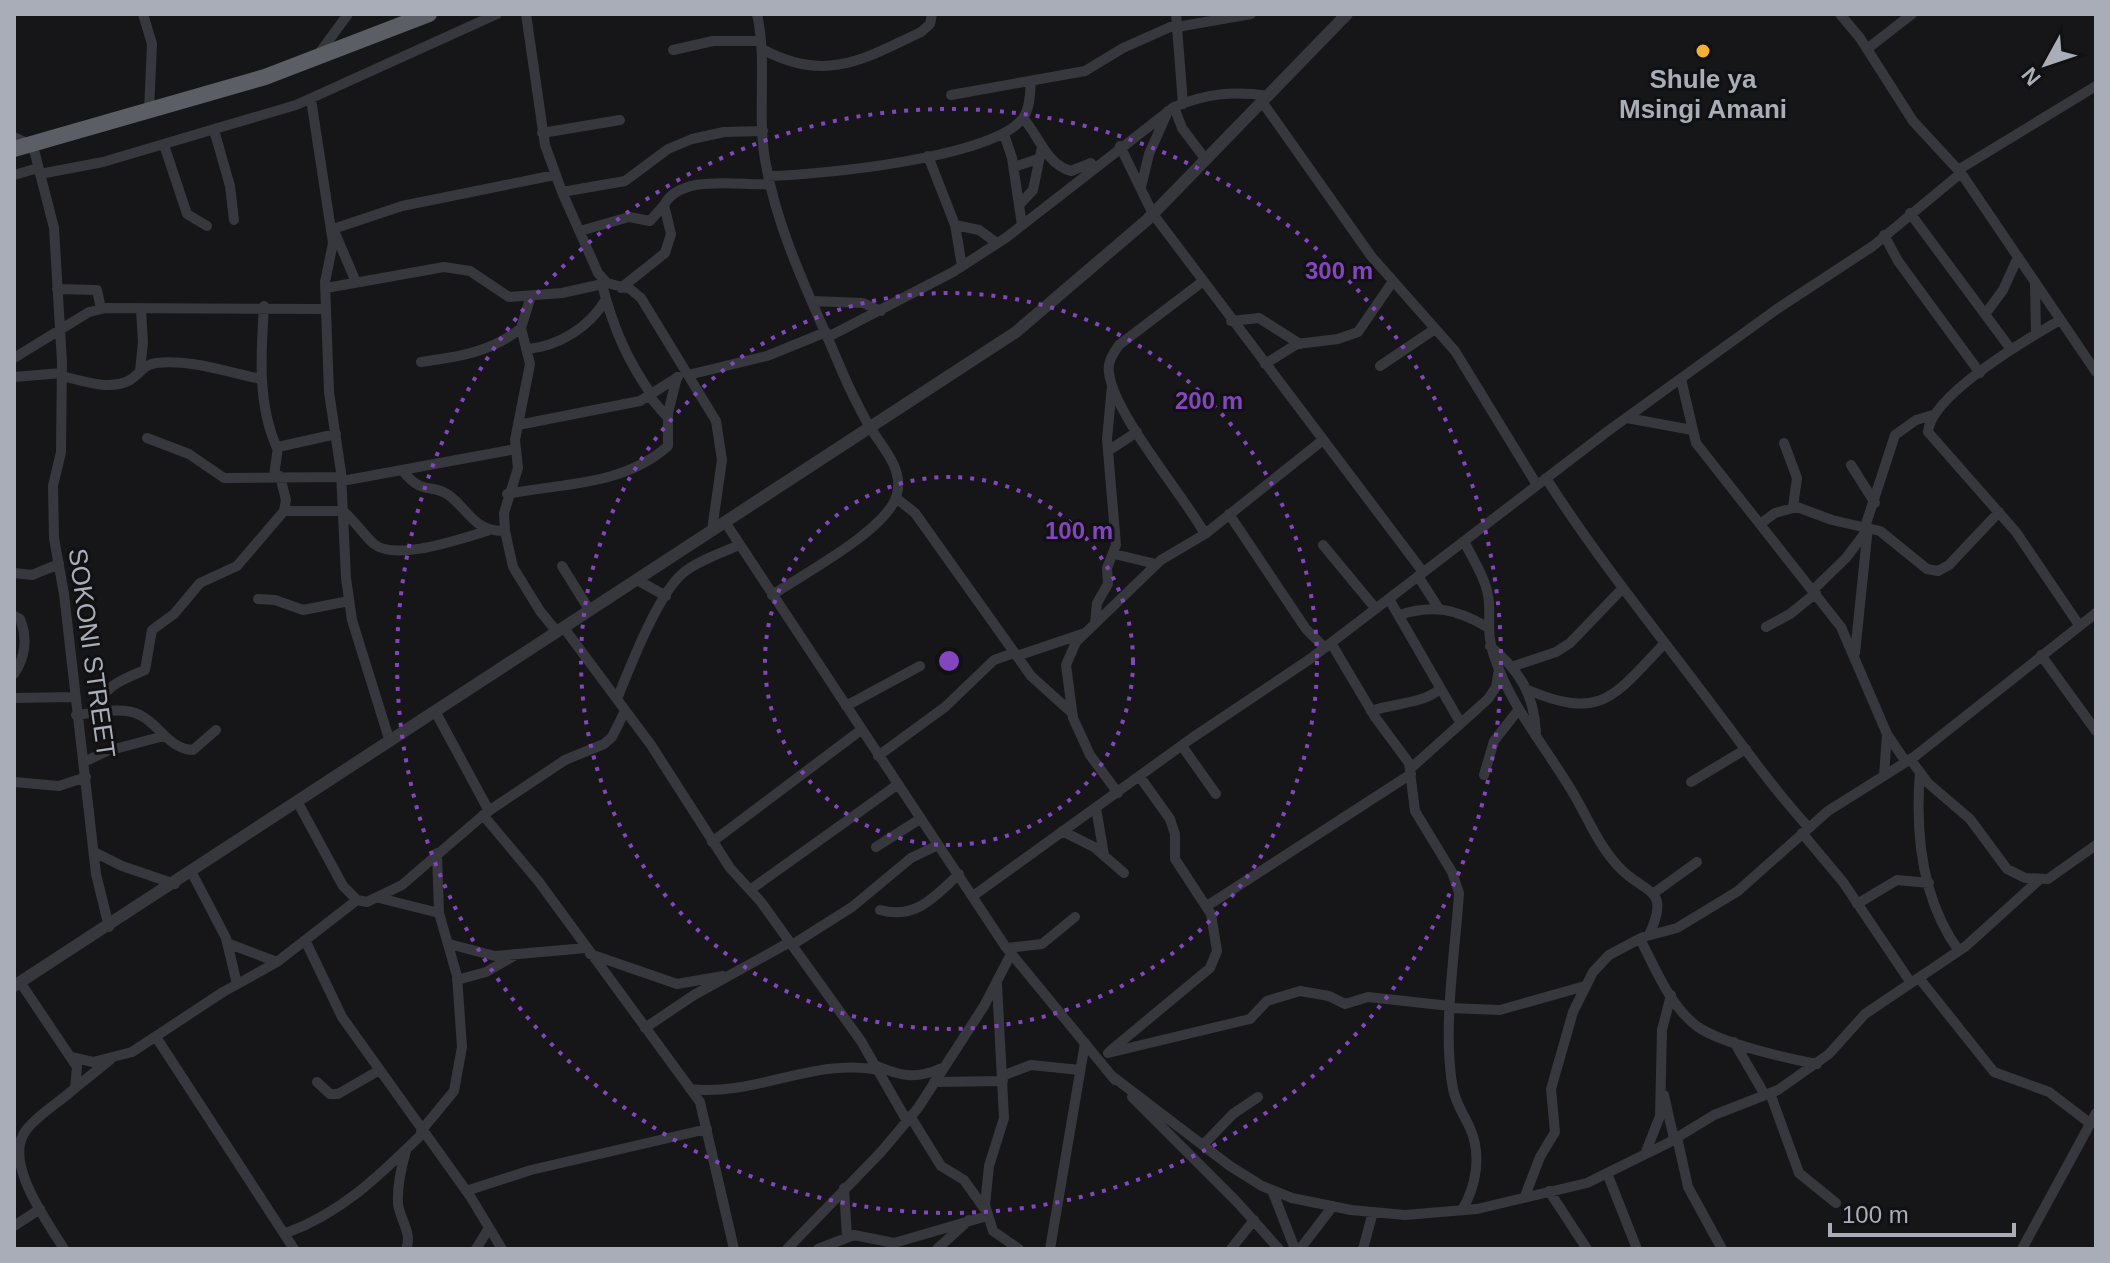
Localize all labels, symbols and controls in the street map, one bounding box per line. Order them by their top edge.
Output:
north arrow [2006,24,2086,104]
marker: Shule ya Msingi Amani [1694,42,1712,60]
text: N [2016,62,2046,91]
place label: Shule ya Msingi Amani [1619,64,1787,124]
text: 300 m [1305,257,1373,284]
text: 200 m [1175,387,1243,414]
text: 100 m [1045,517,1113,544]
street label: SOKONI STREET [62,546,122,760]
centre of rings [935,647,963,675]
scale bar [1830,1187,2014,1237]
text: 100 m [1842,1201,1909,1228]

